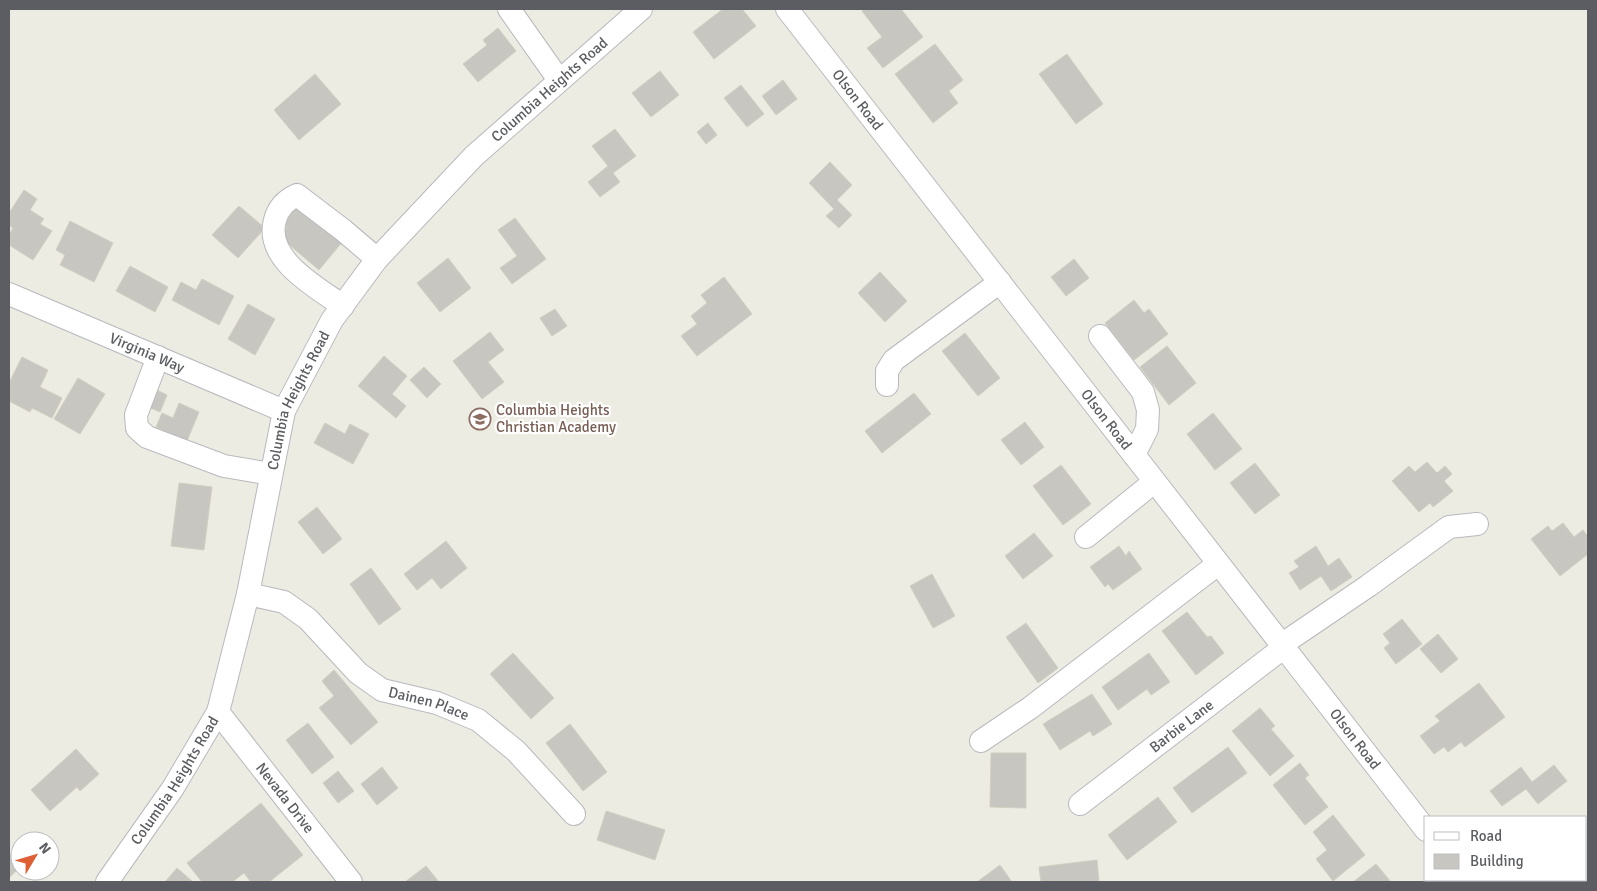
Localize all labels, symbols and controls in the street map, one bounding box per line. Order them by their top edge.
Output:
street label: Columbia Heights Road [487,34,611,146]
street label: Olson Road [828,66,887,134]
street label: Columbia Heights Road [264,328,334,472]
street label: Virginia Way [107,329,187,377]
street label: Olson Road [1077,385,1136,453]
place label: Columbia Heights Christian Academy [496,401,616,436]
school or university icon: Columbia Heights Christian Academy [468,407,492,431]
street label: Dainen Place [387,683,472,724]
street label: Barbie Lane [1146,696,1217,756]
street label: Olson Road [1326,705,1384,773]
street label: Columbia Heights Road [127,713,222,848]
street label: Nevada Drive [252,759,318,837]
legend [1424,816,1587,881]
text: Road [1470,827,1502,845]
north arrow [10,831,60,881]
text: N [35,839,55,857]
text: Building [1470,852,1524,870]

